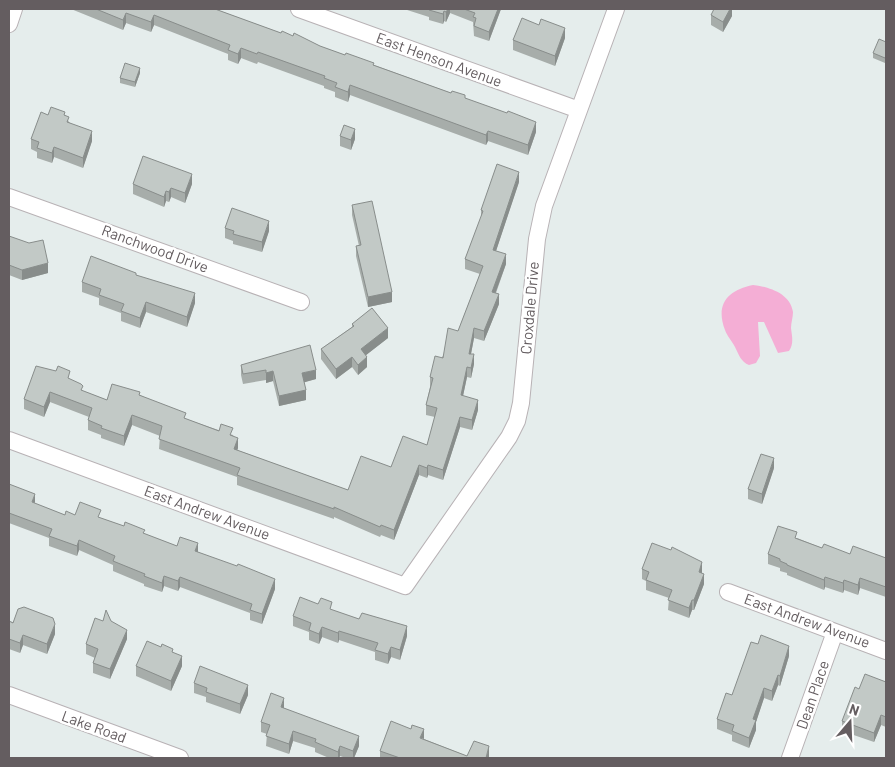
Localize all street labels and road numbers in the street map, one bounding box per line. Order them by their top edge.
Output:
street label: East Henson Avenue [374,28,505,90]
street label: Ranchwood Drive [100,220,211,276]
street label: Croxdale Drive [516,261,542,355]
street label: East Andrew Avenue [142,481,273,543]
street label: East Andrew Avenue [742,589,873,651]
street label: Dean Place [792,658,832,731]
street label: Lake Road [60,706,129,746]

